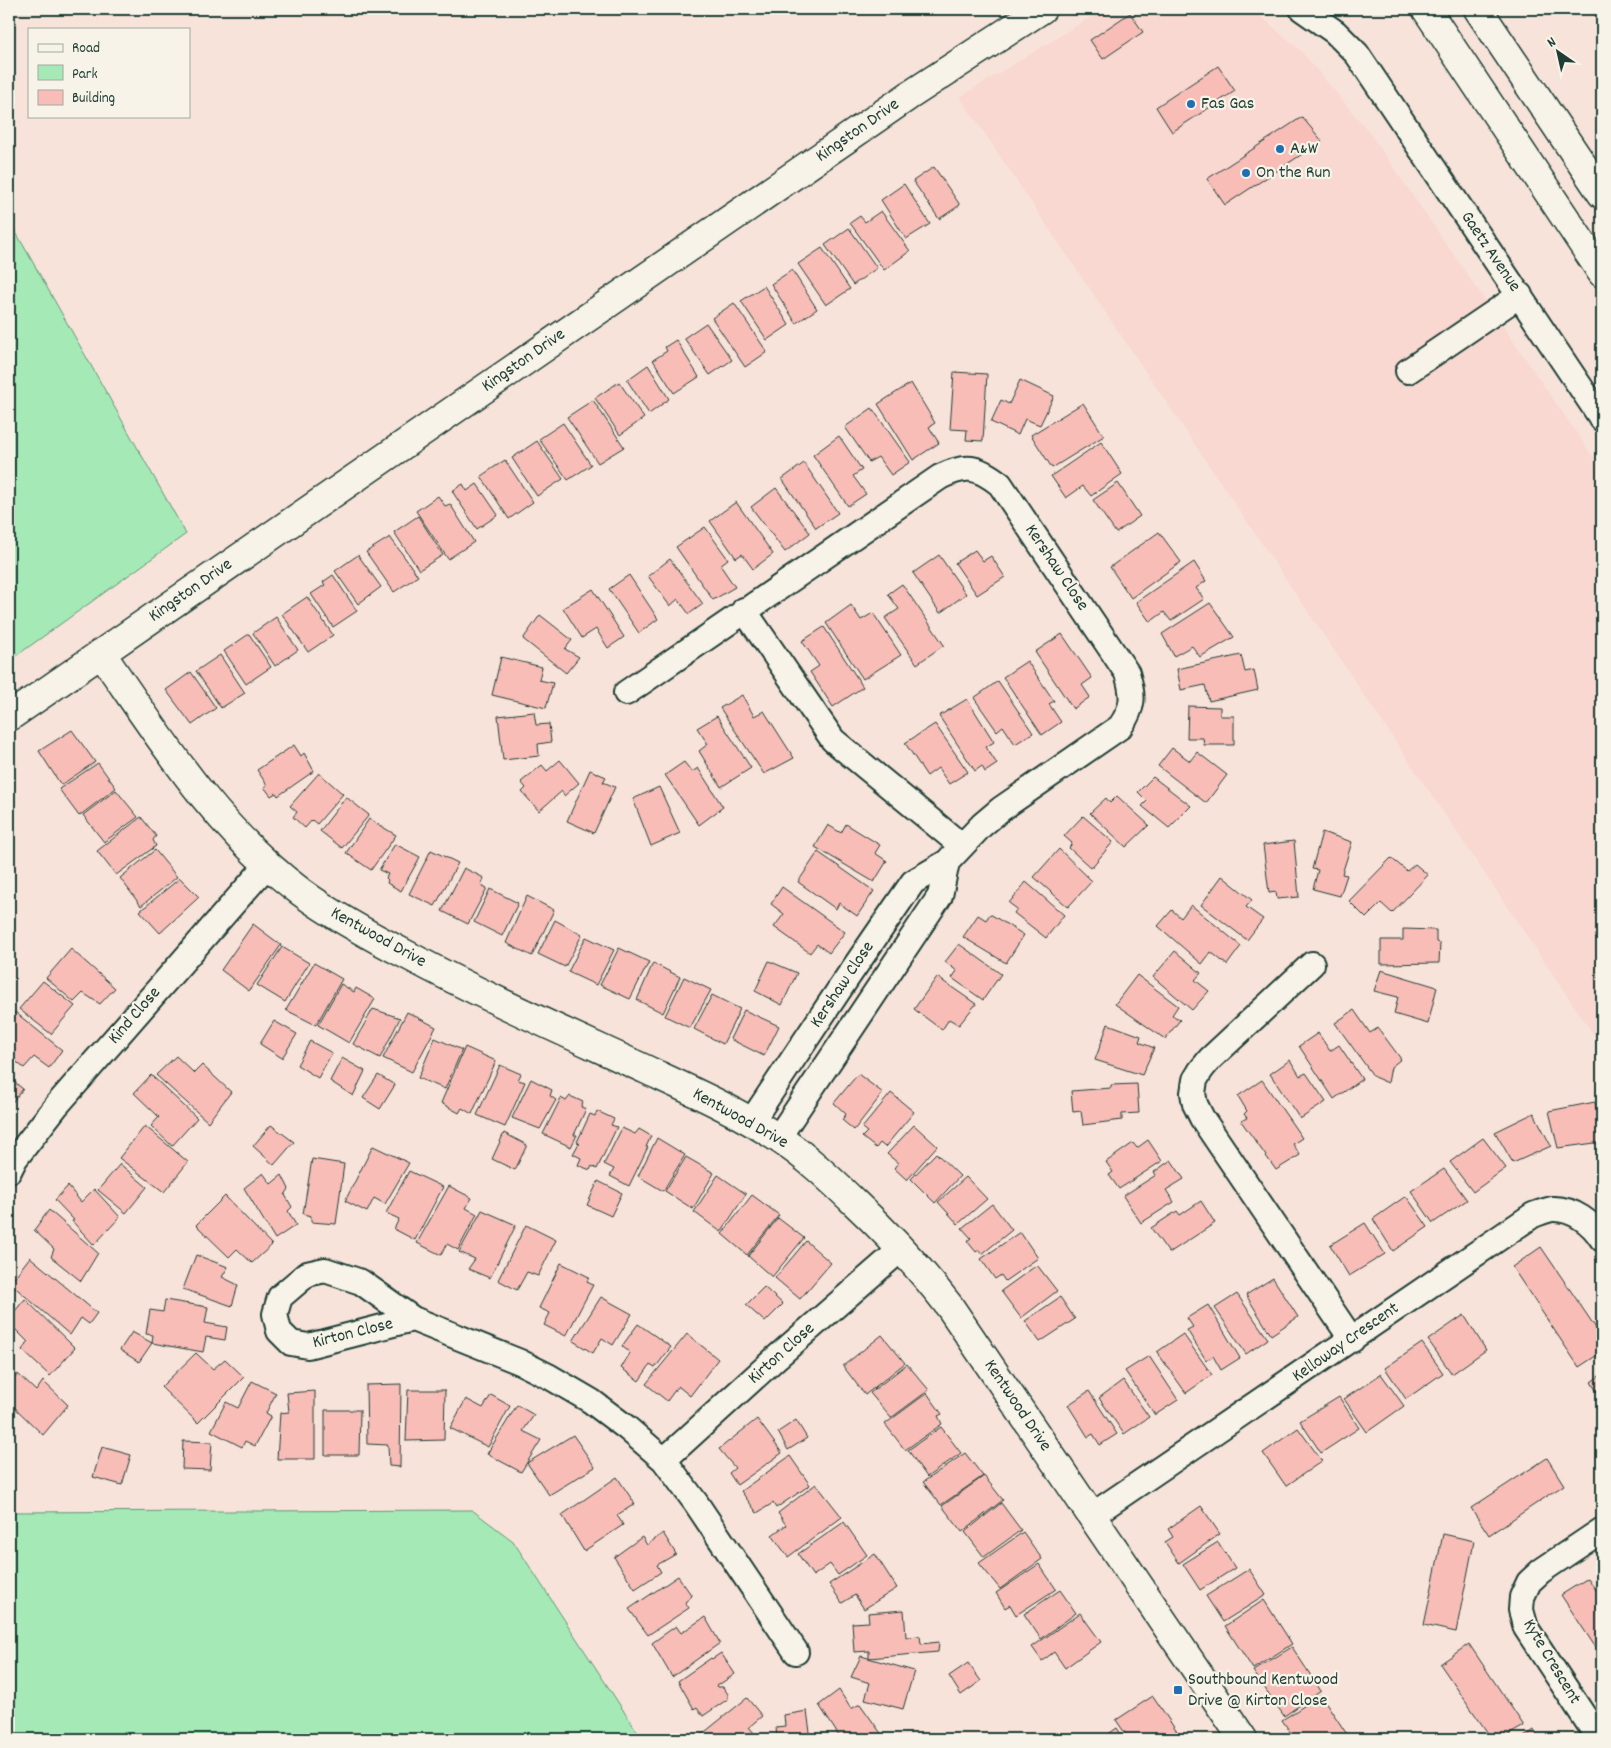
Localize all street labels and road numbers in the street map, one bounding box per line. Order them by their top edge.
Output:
street label: Kingston Drive [811,93,905,169]
street label: Gaetz Avenue [1454,207,1526,297]
street label: Kingston Drive [477,323,571,399]
street label: Kershaw Close [1018,520,1094,616]
street label: Kingston Drive [144,553,238,629]
street label: Kentwood Drive [326,901,431,975]
street label: Kershaw Close [805,937,881,1033]
street label: Kind Close [103,982,167,1050]
street label: Kentwood Drive [688,1082,793,1156]
street label: Kelloway Crescent [1287,1297,1405,1389]
street label: Kirton Close [310,1312,396,1356]
street label: Kirton Close [743,1317,821,1391]
street label: Kentwood Drive [977,1355,1057,1457]
street label: Kyte Crescent [1516,1615,1586,1710]

